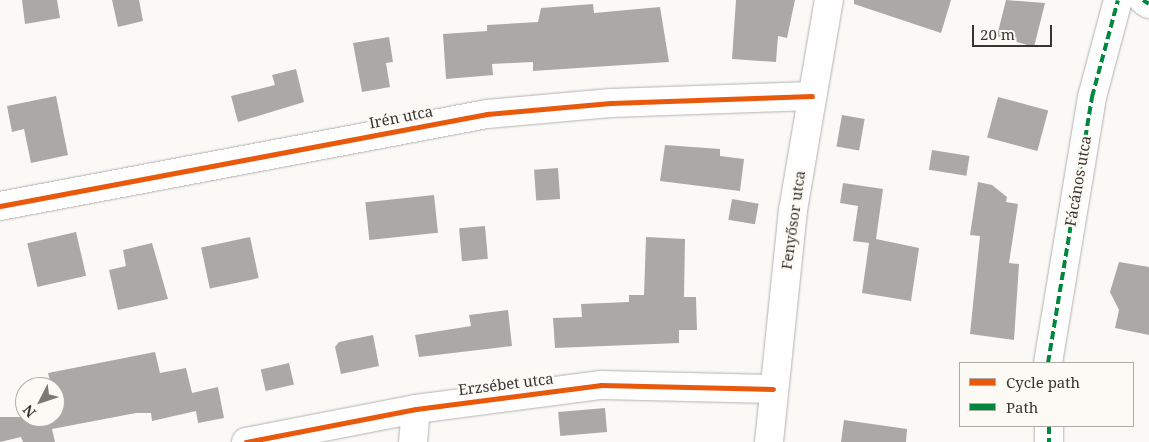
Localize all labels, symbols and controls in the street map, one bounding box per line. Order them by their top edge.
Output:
scale bar [974,15,1054,47]
text: 20 m [980,24,1015,44]
street label: Irén utca [367,102,435,132]
street label: Fácános utca [1061,134,1095,228]
street label: Fenyősor utca [777,169,809,271]
legend [959,362,1134,427]
street label: Erzsébet utca [457,369,555,399]
text: Cycle path [1006,372,1080,392]
north arrow [15,377,65,427]
text: Path [1006,397,1038,417]
text: N [18,401,40,422]

